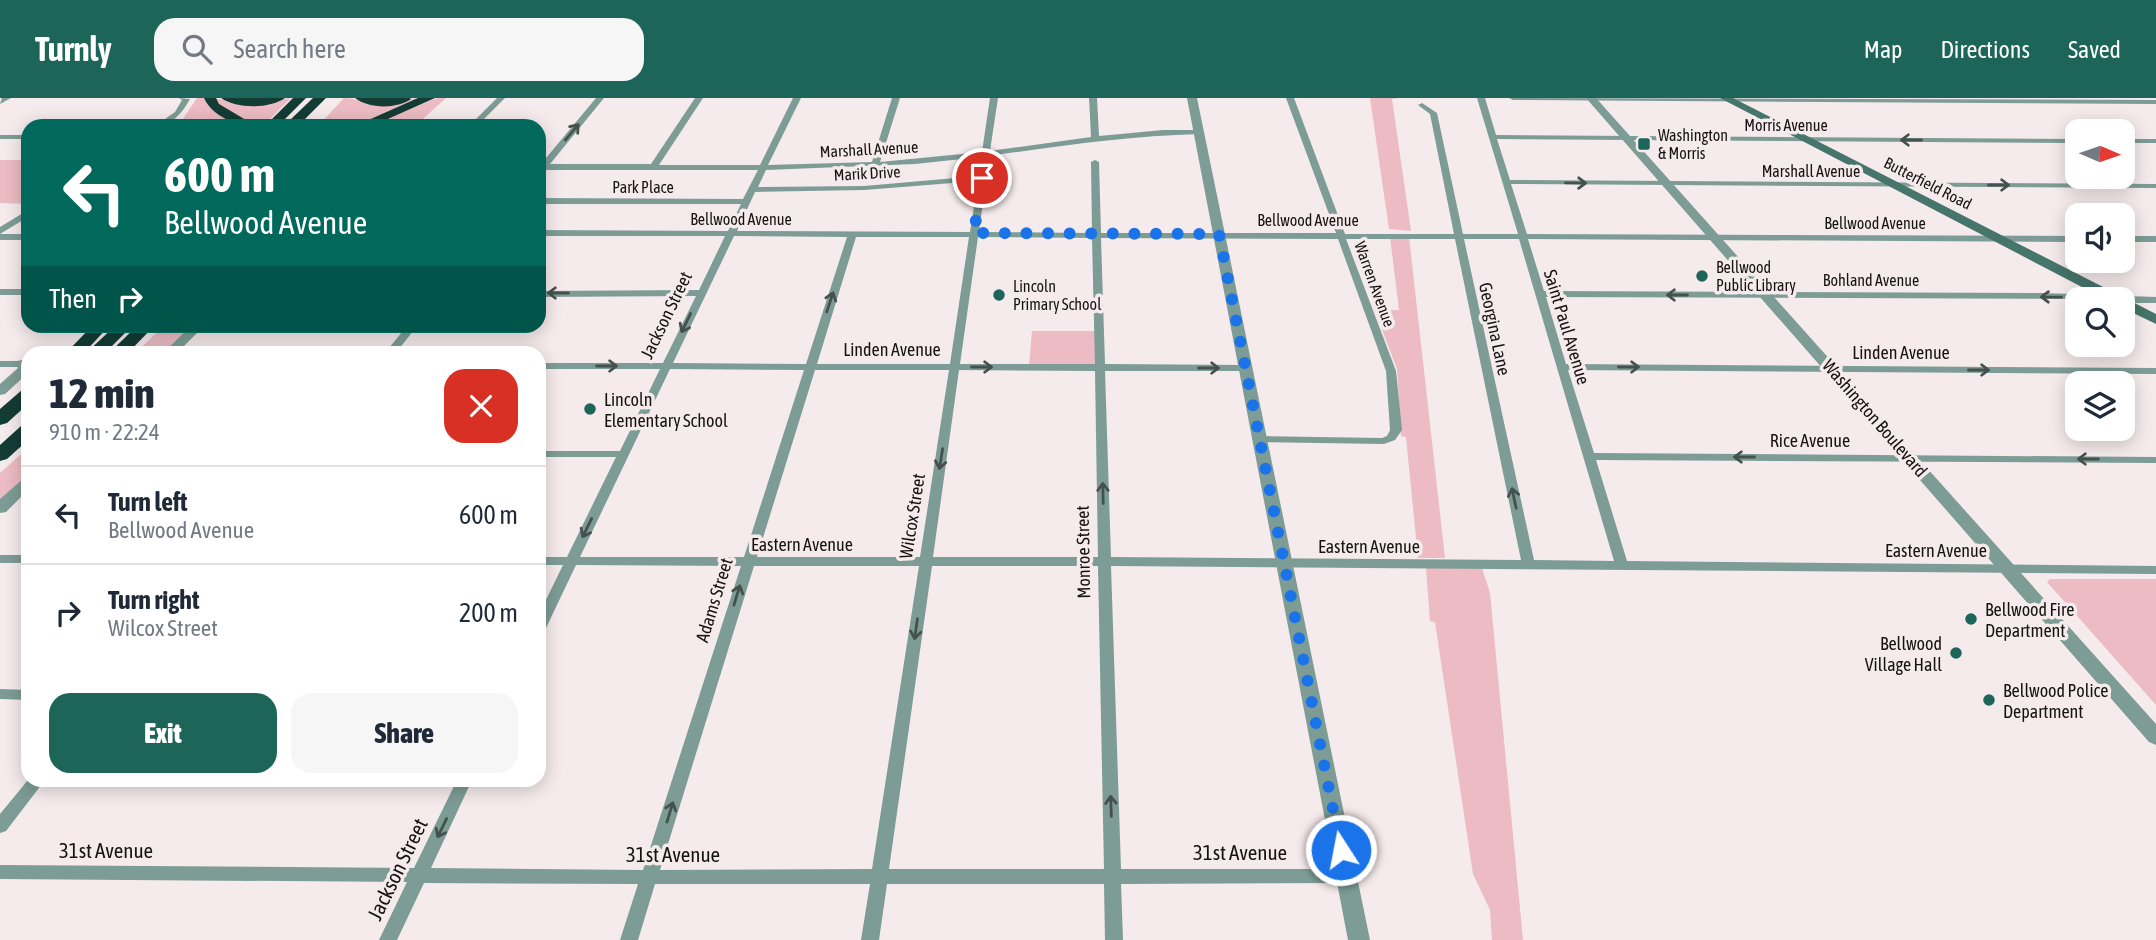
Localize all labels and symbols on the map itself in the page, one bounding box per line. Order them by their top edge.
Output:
street label: Morris Avenue [1744,116,1828,134]
north arrow [2065,119,2135,189]
one-way arrow [564,123,580,141]
place label: Washington & Morris [1658,126,1728,162]
one-way arrow [1900,133,1923,146]
marker: Washington & Morris [1636,136,1652,152]
street label: Marshall Avenue [819,137,919,161]
pin [952,148,1012,208]
street label: Butterfield Road [1881,153,1975,213]
street label: Marik Drive [833,162,901,184]
street label: Marshall Avenue [1762,162,1860,180]
one-way arrow [1564,176,1587,190]
street label: Park Place [612,178,674,196]
one-way arrow [1988,179,2011,192]
street label: Bellwood Avenue [690,210,792,228]
street label: Bellwood Avenue [1257,211,1359,229]
street label: Bellwood Avenue [1824,214,1926,232]
street label: Warren Avenue [1351,239,1399,329]
place label: Bellwood Public Library [1716,258,1796,295]
street label: Saint Paul Avenue [1540,267,1594,387]
street label: Jackson Street [636,268,696,362]
marker: Bellwood Public Library [1694,268,1710,284]
street label: Bohland Avenue [1823,271,1919,289]
place label: Lincoln Primary School [1013,277,1102,314]
street label: Georgina Lane [1475,281,1515,377]
one-way arrow [547,287,570,300]
marker: Lincoln Primary School [991,287,1007,303]
one-way arrow [1666,288,1689,302]
one-way arrow [2040,290,2063,303]
one-way arrow [825,291,837,313]
one-way arrow [679,312,692,333]
street label: Linden Avenue [843,339,941,360]
street label: Linden Avenue [1852,342,1950,363]
street label: Washington Boulevard [1818,355,1932,481]
one-way arrow [595,359,618,373]
one-way arrow [970,360,993,374]
one-way arrow [1618,360,1641,374]
one-way arrow [1197,361,1220,375]
one-way arrow [1968,363,1991,377]
place label: Lincoln Elementary School [604,389,728,431]
marker: Lincoln Elementary School [582,401,598,417]
street label: Rice Avenue [1770,430,1850,451]
one-way arrow [935,447,948,470]
one-way arrow [1733,450,1756,464]
one-way arrow [2077,452,2100,466]
street label: Wilcox Street [895,472,929,560]
one-way arrow [1096,482,1110,505]
one-way arrow [1506,487,1520,510]
street label: Monroe Street [1072,505,1094,599]
one-way arrow [580,517,594,538]
street label: Eastern Avenue [751,534,853,555]
street label: Eastern Avenue [1318,536,1420,557]
street label: Eastern Avenue [1885,540,1987,561]
street label: Adams Street [691,555,737,645]
one-way arrow [732,584,744,606]
place label: Bellwood Fire Department [1985,599,2074,641]
marker: Bellwood Fire Department [1963,611,1979,627]
one-way arrow [909,617,922,640]
place label: Bellwood Village Hall [1865,633,1942,675]
marker: Bellwood Village Hall [1948,645,1964,661]
place label: Bellwood Police Department [2003,680,2108,722]
marker: Bellwood Police Department [1981,692,1997,708]
one-way arrow [1104,795,1117,818]
one-way arrow [664,801,677,823]
position arrow [1304,813,1378,887]
street label: Jackson Street [362,814,432,924]
one-way arrow [435,817,449,838]
street label: 31st Avenue [59,838,153,862]
street label: 31st Avenue [1193,840,1287,864]
street label: 31st Avenue [626,842,720,866]

